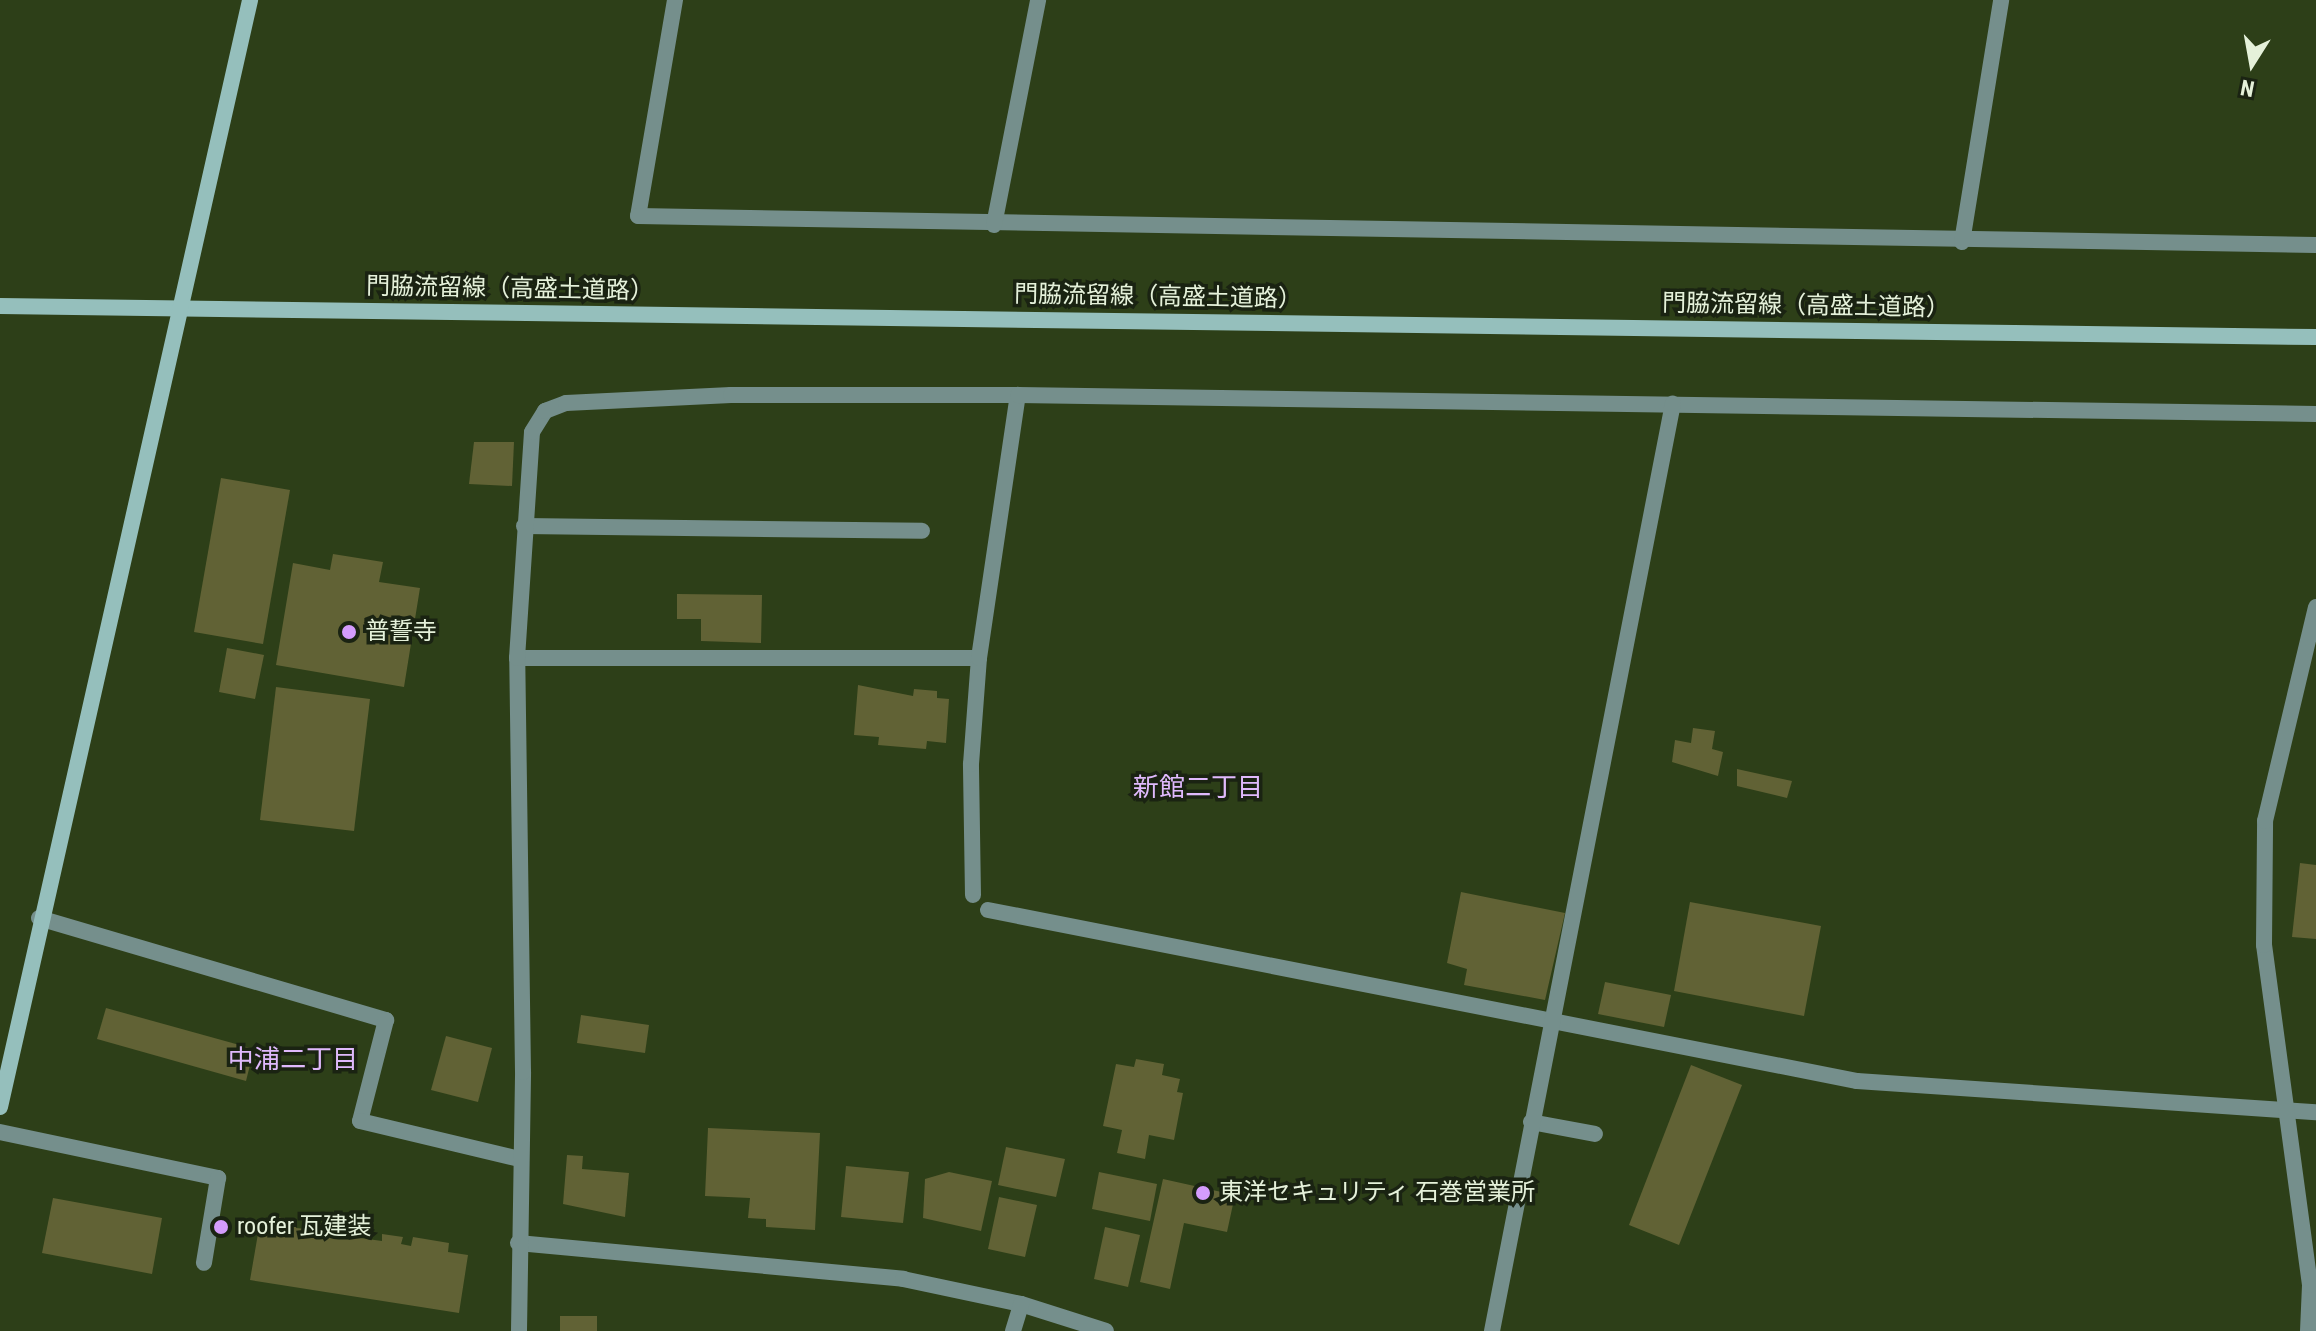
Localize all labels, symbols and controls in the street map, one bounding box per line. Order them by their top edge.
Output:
north arrow [2212,24,2292,104]
text: N [2238,74,2256,102]
street label: 門脇流留線（高盛土道路） [366,272,654,306]
street label: 門脇流留線（高盛土道路） [1014,280,1302,314]
street label: 門脇流留線（高盛土道路） [1662,289,1950,323]
place label: 普誓寺 [365,618,437,646]
marker: 普誓寺 [340,623,358,641]
district label: 新館二丁目 [1133,772,1263,804]
district label: 中浦二丁目 [228,1044,358,1076]
place label: 東洋セキュリティ 石巻営業所 [1219,1179,1537,1207]
marker: 東洋セキュリティ 石巻営業所 [1194,1184,1212,1202]
place label: roofer 瓦建装 [237,1213,372,1241]
marker: roofer 瓦建装 [212,1218,230,1236]

